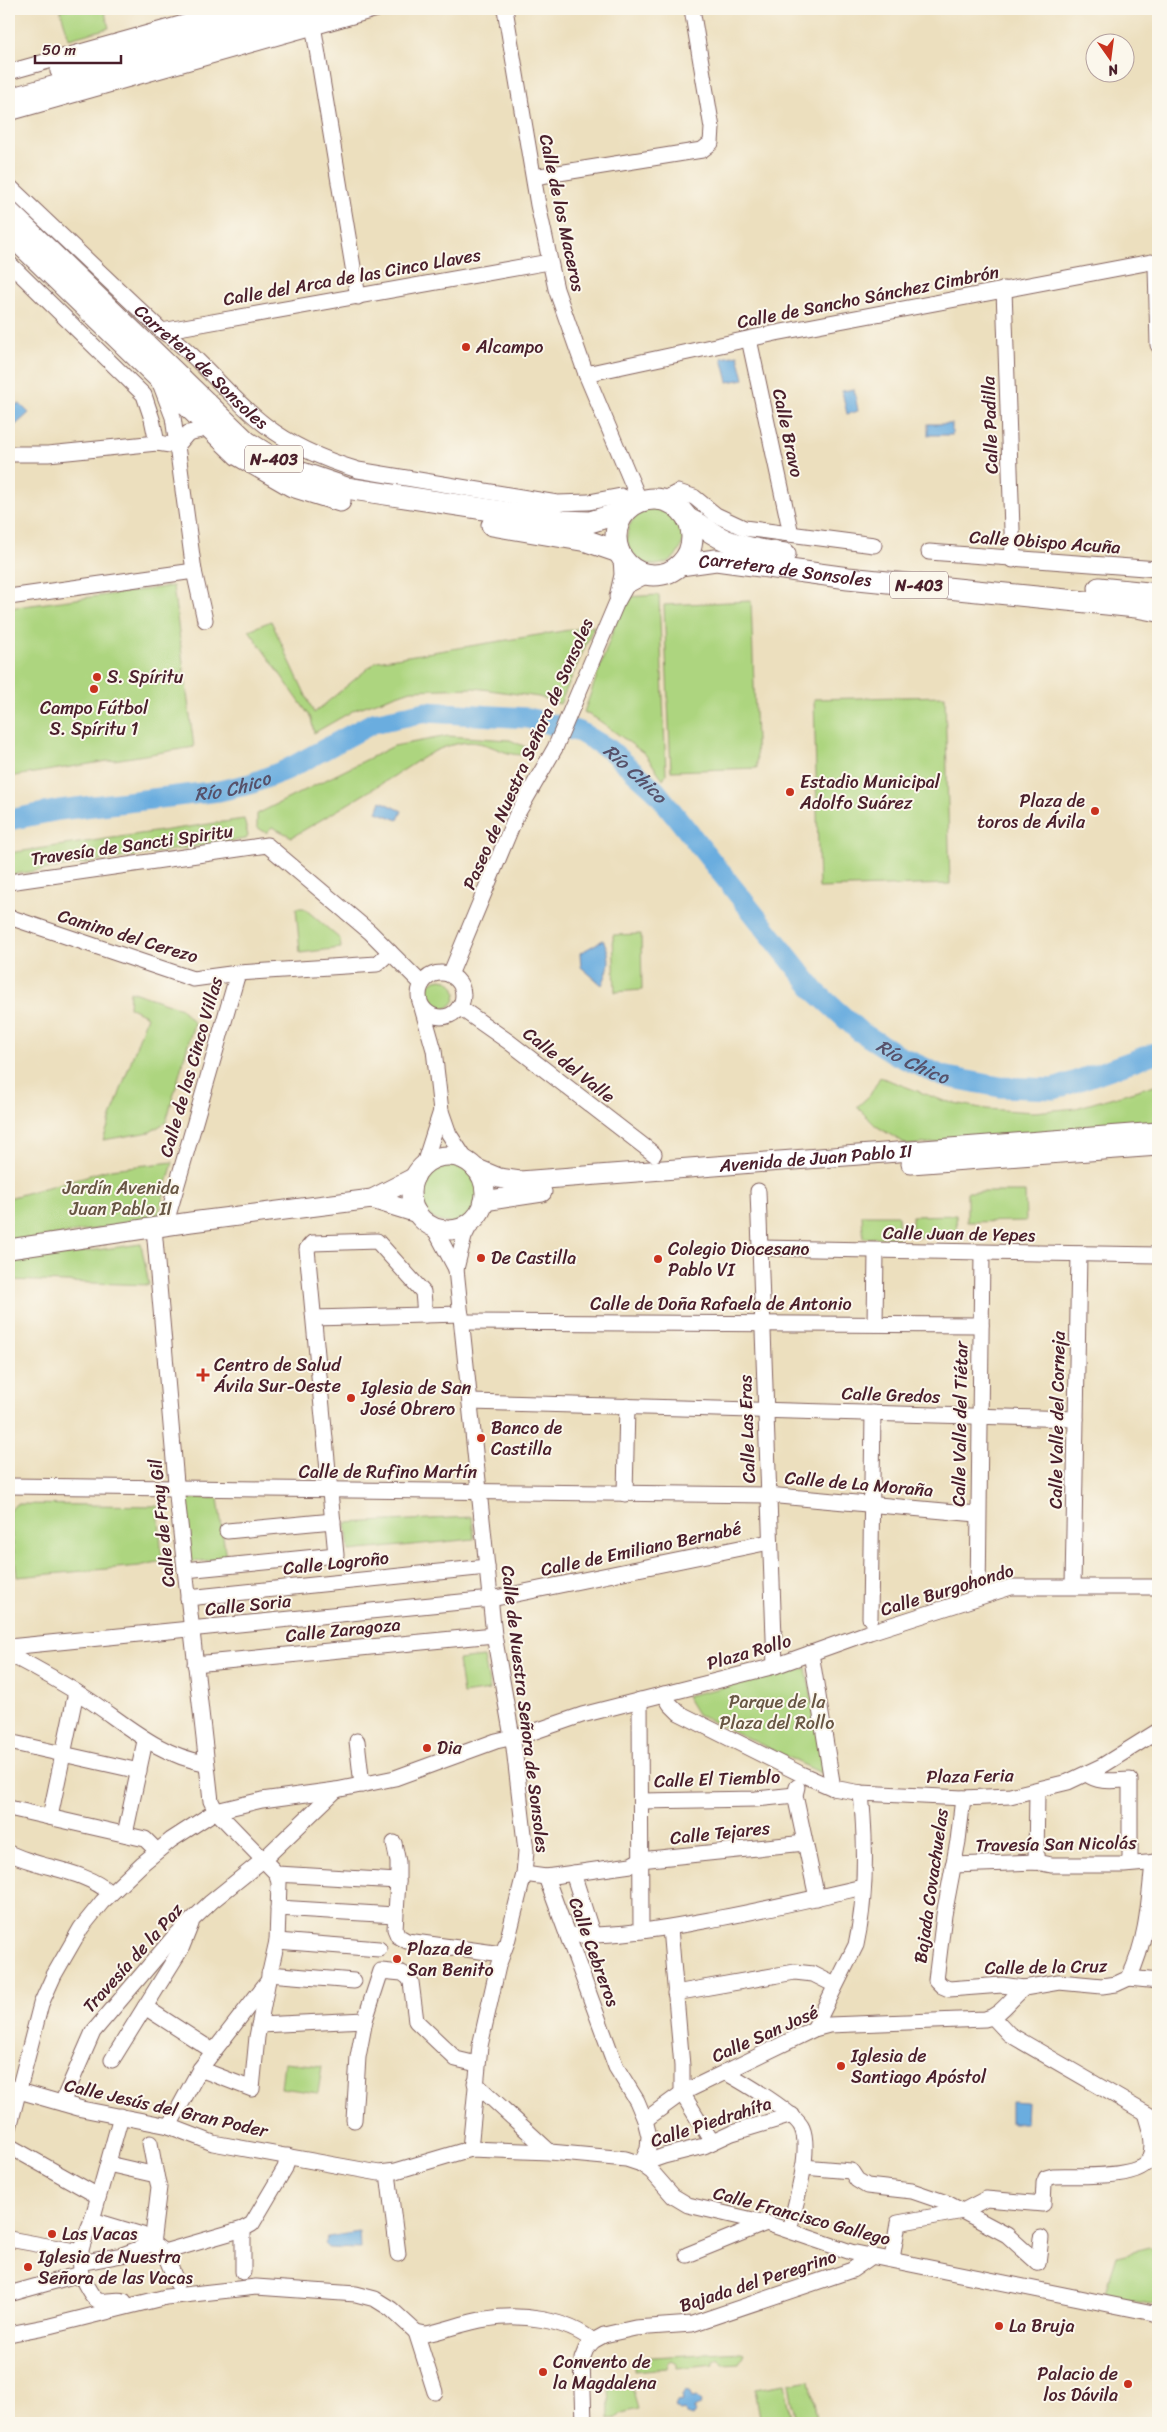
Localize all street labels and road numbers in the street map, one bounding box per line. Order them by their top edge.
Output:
street label: Calle de los Maceros [530,131,595,296]
street label: Calle del Arca de las Cinco Llaves [221,238,484,315]
street label: Calle de Sancho Sánchez Cimbrón [734,256,1002,338]
street label: Carretera de Sonsoles [126,296,276,438]
street label: Calle Padilla [972,375,1008,474]
street label: Calle Bravo [763,386,813,480]
road number: N-403 [245,446,303,472]
street label: Calle Obispo Acuña [968,521,1122,563]
street label: Carretera de Sonsoles [697,544,874,596]
road number: N-403 [890,572,948,598]
street label: Paseo de Nuestra Señora de Sonsoles [453,612,603,895]
street label: Travesía de Sancti Spiritu [29,815,236,875]
street label: Camino del Cerezo [54,899,202,973]
street label: Calle de las Cinco Villas [150,972,232,1161]
street label: Calle del Valle [516,1018,622,1112]
street label: Avenida de Juan Pablo II [717,1135,914,1182]
street label: Calle Juan de Yepes [883,1217,1036,1251]
street label: Calle de Doña Rafaela de Antonio [590,1288,852,1320]
street label: Calle Valle del Corneja [1039,1330,1075,1509]
street label: Calle Valle del Tiétar [943,1339,977,1507]
street label: Calle Las Eras [729,1373,765,1484]
street label: Calle Gredos [841,1377,942,1413]
street label: Calle de Fray Gil [139,1456,185,1589]
street label: Calle de Rufino Martín [299,1456,478,1488]
street label: Calle de La Moraña [783,1462,935,1506]
street label: Calle de Emiliano Bernabé [538,1512,744,1586]
street label: Calle Logroño [282,1542,390,1584]
street label: Calle Burgohondo [876,1554,1018,1625]
street label: Calle de Nuestra Señora de Sonsoles [492,1564,559,1855]
street label: Calle Soria [204,1584,293,1625]
street label: Calle Zaragoza [284,1608,402,1652]
street label: Plaza Rollo [703,1625,795,1679]
street label: Plaza Feria [926,1759,1015,1793]
street label: Calle El Tiemblo [653,1761,781,1797]
street label: Bajada Covachuelas [904,1806,958,1965]
street label: Calle Tejares [668,1812,772,1854]
street label: Travesía San Nicolás [975,1827,1138,1861]
street label: Calle Cebreros [559,1893,629,2012]
street label: Travesía de la Paz [75,1895,192,2020]
street label: Calle de la Cruz [984,1950,1108,1984]
street label: Calle San José [706,1996,824,2072]
street label: Calle Jesús del Gran Poder [61,2069,272,2147]
street label: Calle Piedrahíta [646,2087,776,2157]
street label: Calle Francisco Gallego [710,2177,894,2255]
street label: Bajada del Peregrino [675,2241,841,2321]

